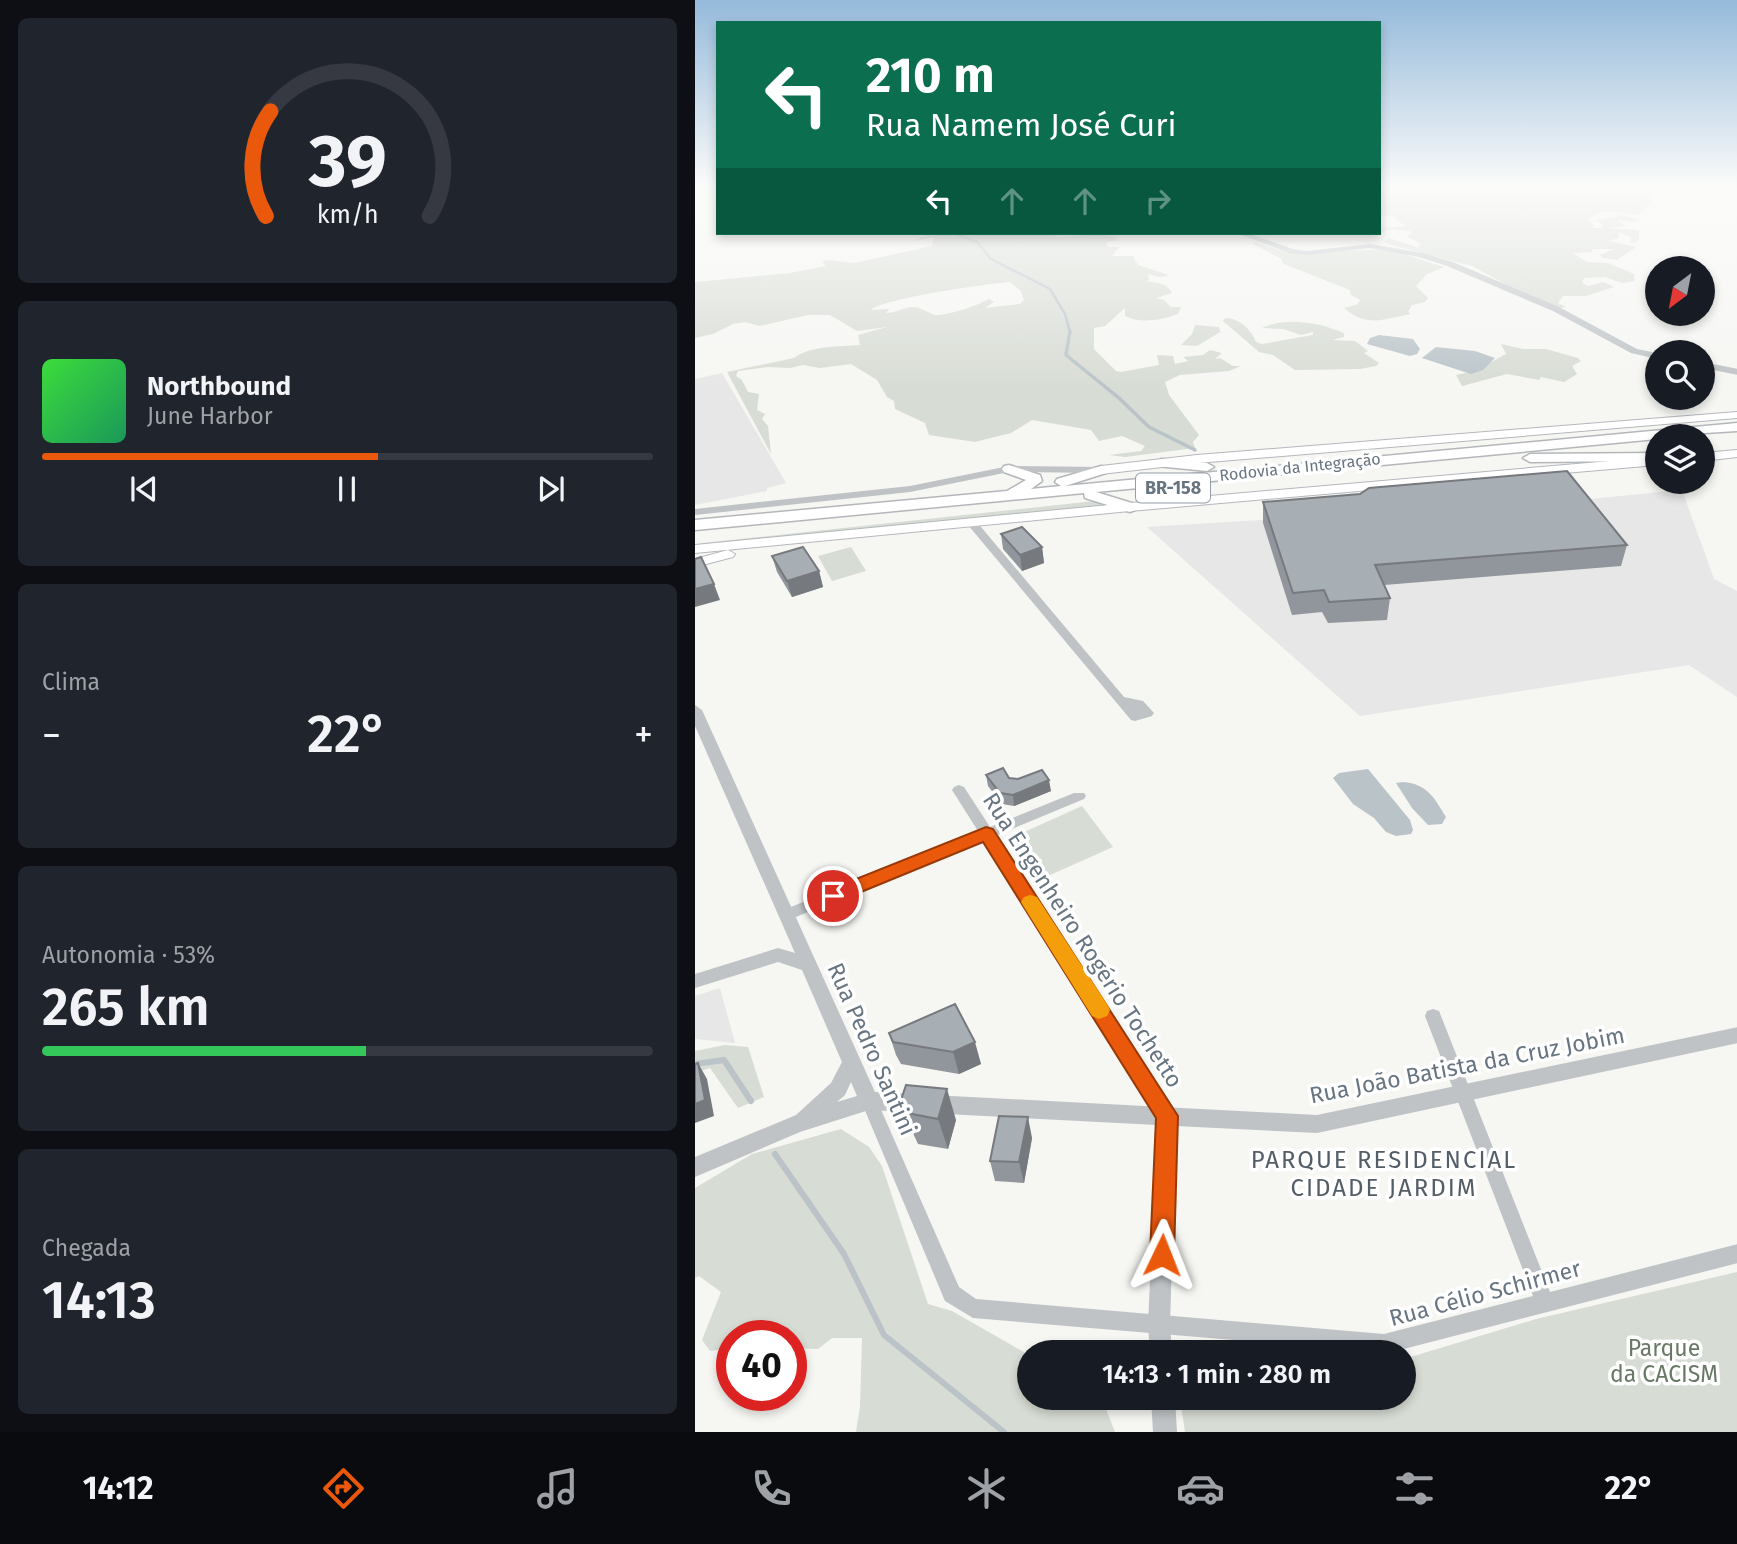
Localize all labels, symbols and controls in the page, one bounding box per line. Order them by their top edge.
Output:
text: 210 m [866,46,995,105]
icon: left [751,49,842,140]
text: Rua Namem José Curi [866,106,1177,144]
text: 39 [308,119,386,206]
icon: left [920,182,958,220]
icon: ahead [993,182,1031,220]
icon: ahead [1066,182,1104,220]
icon: right [1139,182,1177,220]
text: km/h [317,200,378,230]
north arrow [1645,256,1715,326]
map controls [1645,256,1715,494]
button: search [1645,340,1715,410]
text: Northbound [147,371,291,402]
text: June Harbor [147,402,273,430]
button: layers [1645,424,1715,494]
street label: Rodovia da Integração [1218,449,1382,486]
icon: previous [125,470,163,508]
icon: pause [328,470,366,508]
icon: next [532,470,570,508]
road number: BR-158 [1136,474,1210,502]
text: Clima [42,668,100,696]
text: 22° [307,703,388,766]
text: − [42,712,61,758]
text: + [634,712,653,758]
street label: Rua Engenheiro Rogério Tochetto [977,787,1189,1093]
pin [803,866,863,926]
icon: arrive [814,877,852,915]
text: Autonomia · 53% [42,941,215,969]
street label: Rua Pedro Santini [821,958,923,1140]
text: 265 km [42,976,210,1039]
street label: Rua João Batista da Cruz Jobim [1307,1021,1627,1109]
district label: PARQUE RESIDENCIAL CIDADE JARDIM [1251,1146,1517,1202]
position arrow [1125,1218,1199,1292]
text: Chegada [42,1234,131,1262]
street label: Rua Célio Schirmer [1386,1254,1584,1332]
text: 14:13 [42,1269,156,1332]
speed limit sign: 40 [716,1320,807,1411]
park label: Parque da CACISM [1610,1334,1718,1388]
text: 14:13 · 1 min · 280 m [1102,1359,1331,1390]
icon: directions [319,1464,368,1513]
icon: music [533,1464,582,1513]
icon: phone [747,1464,796,1513]
icon: climate [962,1464,1011,1513]
icon: car [1176,1464,1225,1513]
icon: filters [1390,1464,1439,1513]
text: 14:12 [83,1469,154,1507]
text: 22° [1605,1469,1654,1507]

